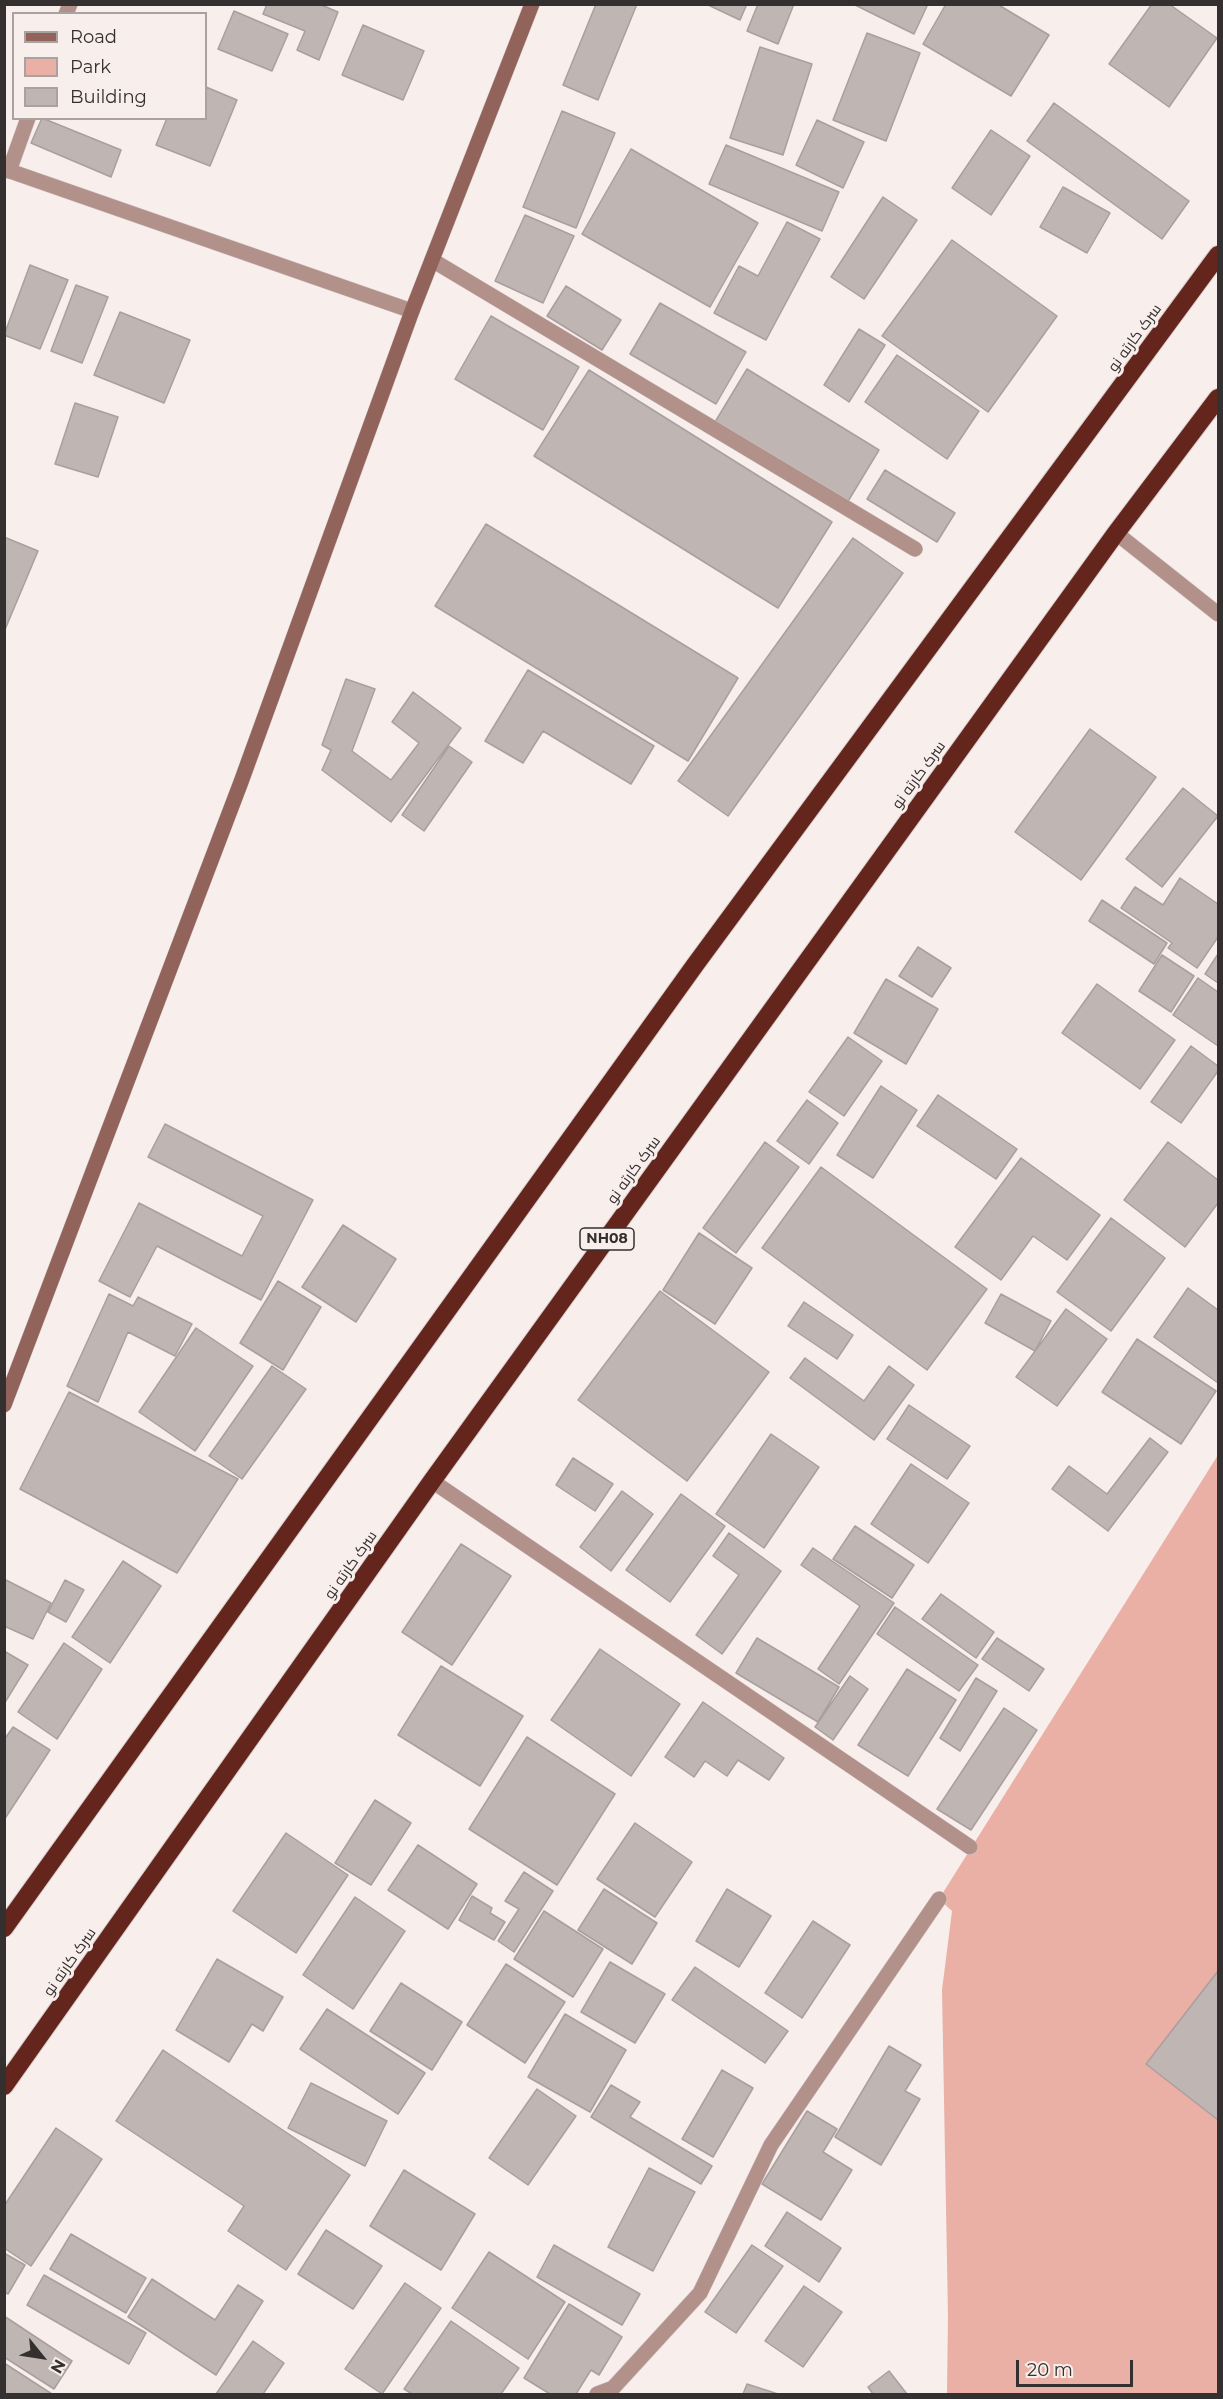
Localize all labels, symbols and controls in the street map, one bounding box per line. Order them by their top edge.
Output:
legend [12,12,207,120]
text: Road [70,26,117,48]
text: Park [70,56,111,78]
text: Building [70,86,147,108]
street label: سرک کارته نو [1104,301,1166,375]
street label: سرک کارته نو [888,738,950,812]
street label: سرک کارته نو [603,1133,665,1207]
road number: NH08 [580,1228,634,1250]
street label: سرک کارته نو [321,1527,381,1603]
street label: سرک کارته نو [40,1924,100,2000]
north arrow [12,2327,72,2387]
scale bar [1019,2348,1136,2386]
text: N [47,2356,69,2377]
text: 20 m [1027,2359,1073,2381]

